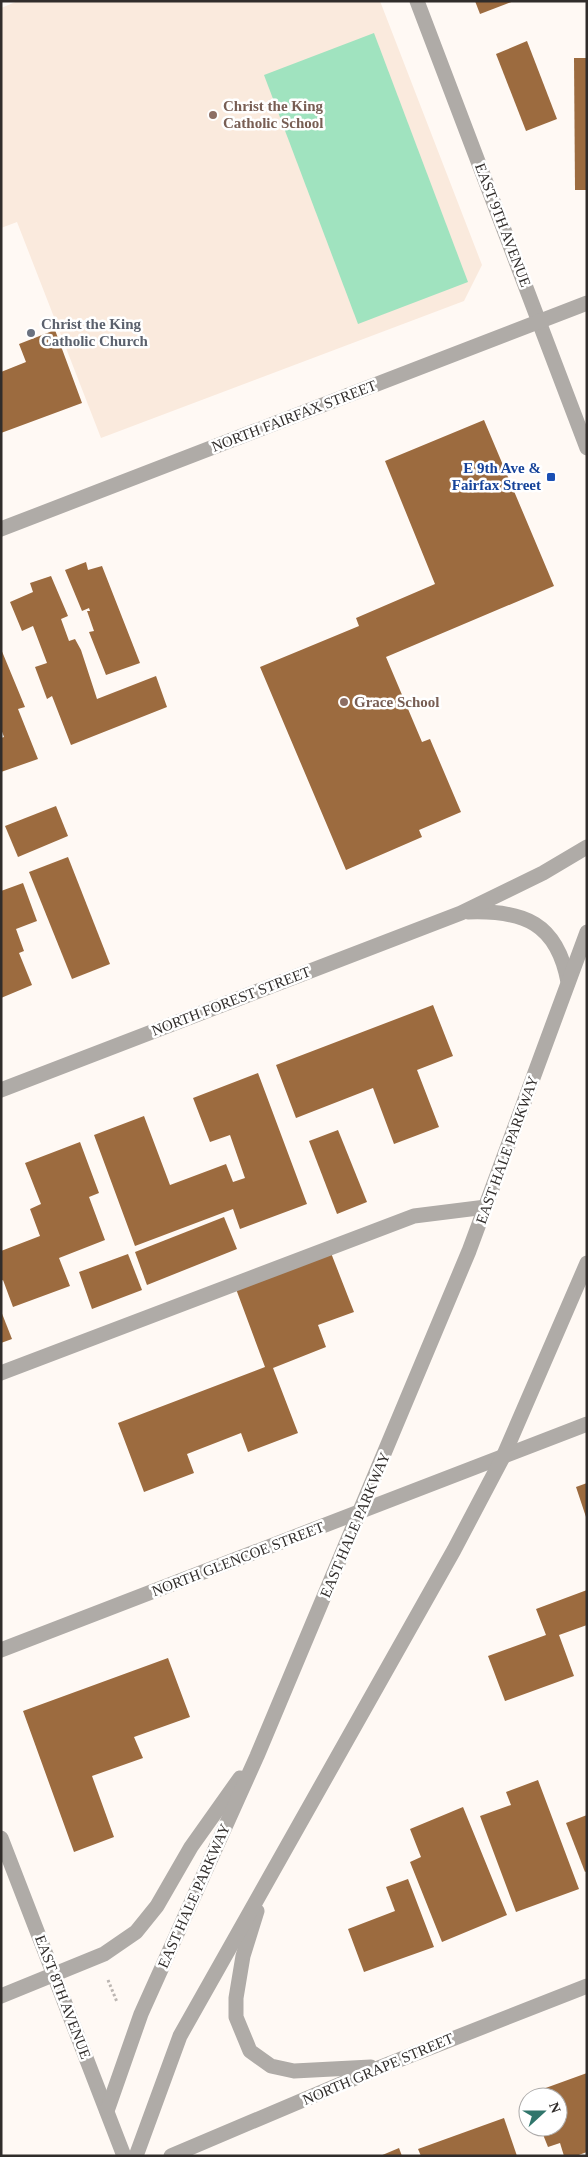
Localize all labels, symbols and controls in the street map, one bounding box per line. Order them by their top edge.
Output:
place label: Christ the King Catholic School [223,98,324,131]
marker: Christ the King Catholic School [207,109,219,121]
street label: EAST 9TH AVENUE [472,161,534,289]
place label: Christ the King Catholic Church [41,316,148,349]
marker: Christ the King Catholic Church [25,327,37,339]
street label: NORTH FAIRFAX STREET [209,377,379,455]
place label: E 9th Ave & Fairfax Street [452,460,541,493]
marker: E 9th Ave & Fairfax Street [545,471,557,483]
place label: Grace School [354,694,439,710]
marker: Grace School [338,696,350,708]
street label: NORTH FOREST STREET [149,963,313,1039]
street label: EAST HALE PARKWAY [473,1074,541,1226]
street label: EAST HALE PARKWAY [317,1450,393,1600]
street label: NORTH GLENCOE STREET [150,1519,326,1599]
street label: EAST HALE PARKWAY [155,1821,233,1971]
street label: EAST 8TH AVENUE [32,1933,94,2061]
street label: NORTH GRAPE STREET [300,2030,456,2108]
north arrow [518,2087,568,2137]
text: N [546,2100,563,2115]

